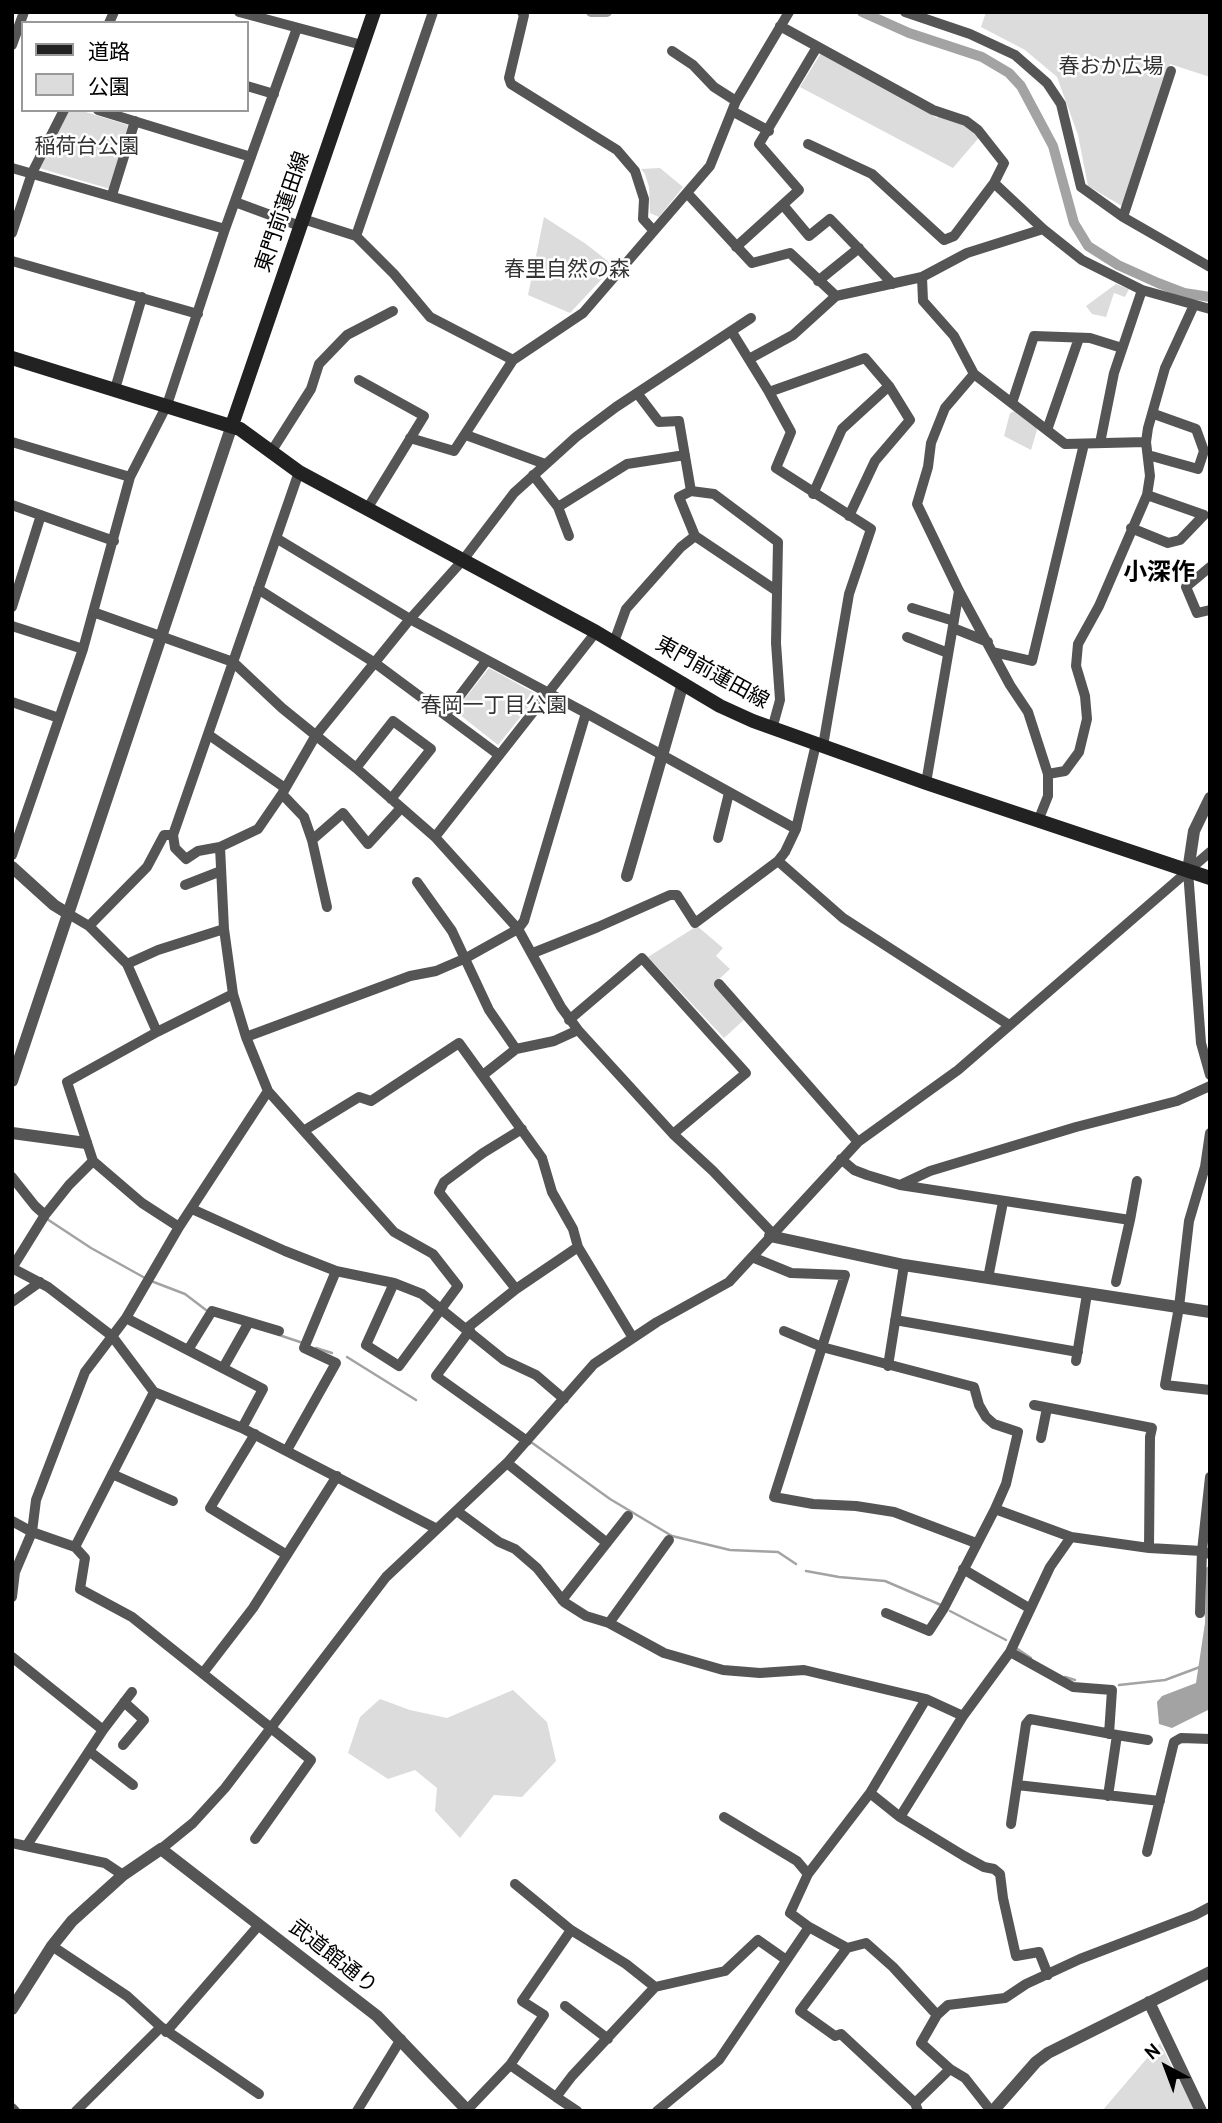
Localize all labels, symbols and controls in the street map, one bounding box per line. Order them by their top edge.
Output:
legend [21,21,248,112]
text: 道路 [88,38,130,65]
park label: 春おか広場 [1059,54,1163,80]
text: 公園 [88,73,130,100]
park label: 稲荷台公園 [35,134,139,160]
street label: 東門前蓮田線 [251,148,315,276]
park label: 春里自然の森 [504,257,630,283]
district label: 小深作 [1123,559,1195,587]
street label: 東門前蓮田線 [651,631,773,715]
park label: 春岡一丁目公園 [421,693,567,719]
street label: 武道館通り [284,1915,382,1999]
north arrow [1131,2032,1201,2102]
text: N [1140,2038,1165,2064]

